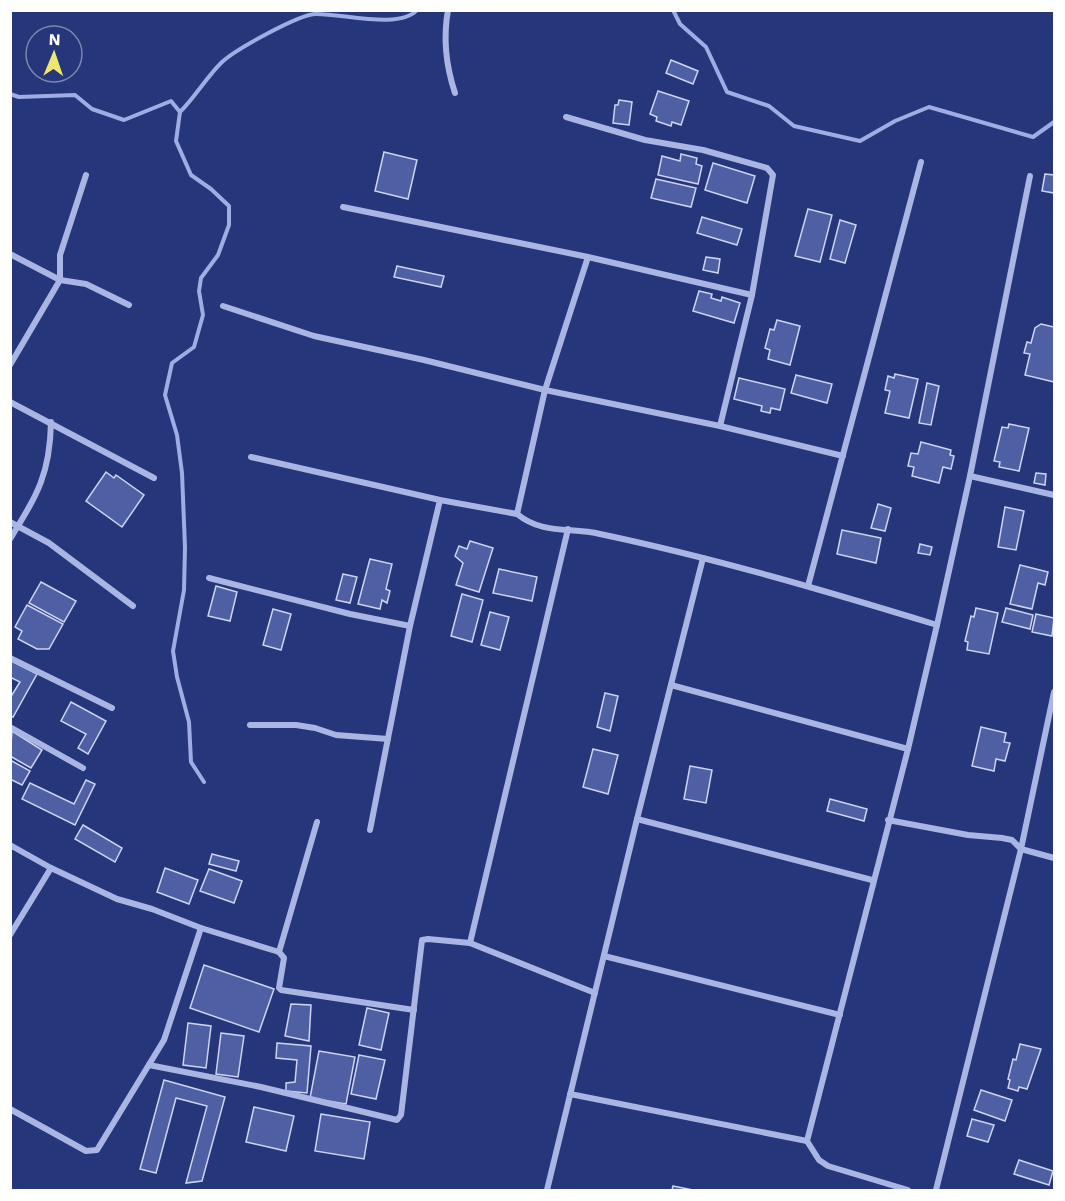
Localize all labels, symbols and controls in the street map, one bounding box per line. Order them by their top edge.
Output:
north arrow [24,24,84,84]
text: N [48,30,61,49]

